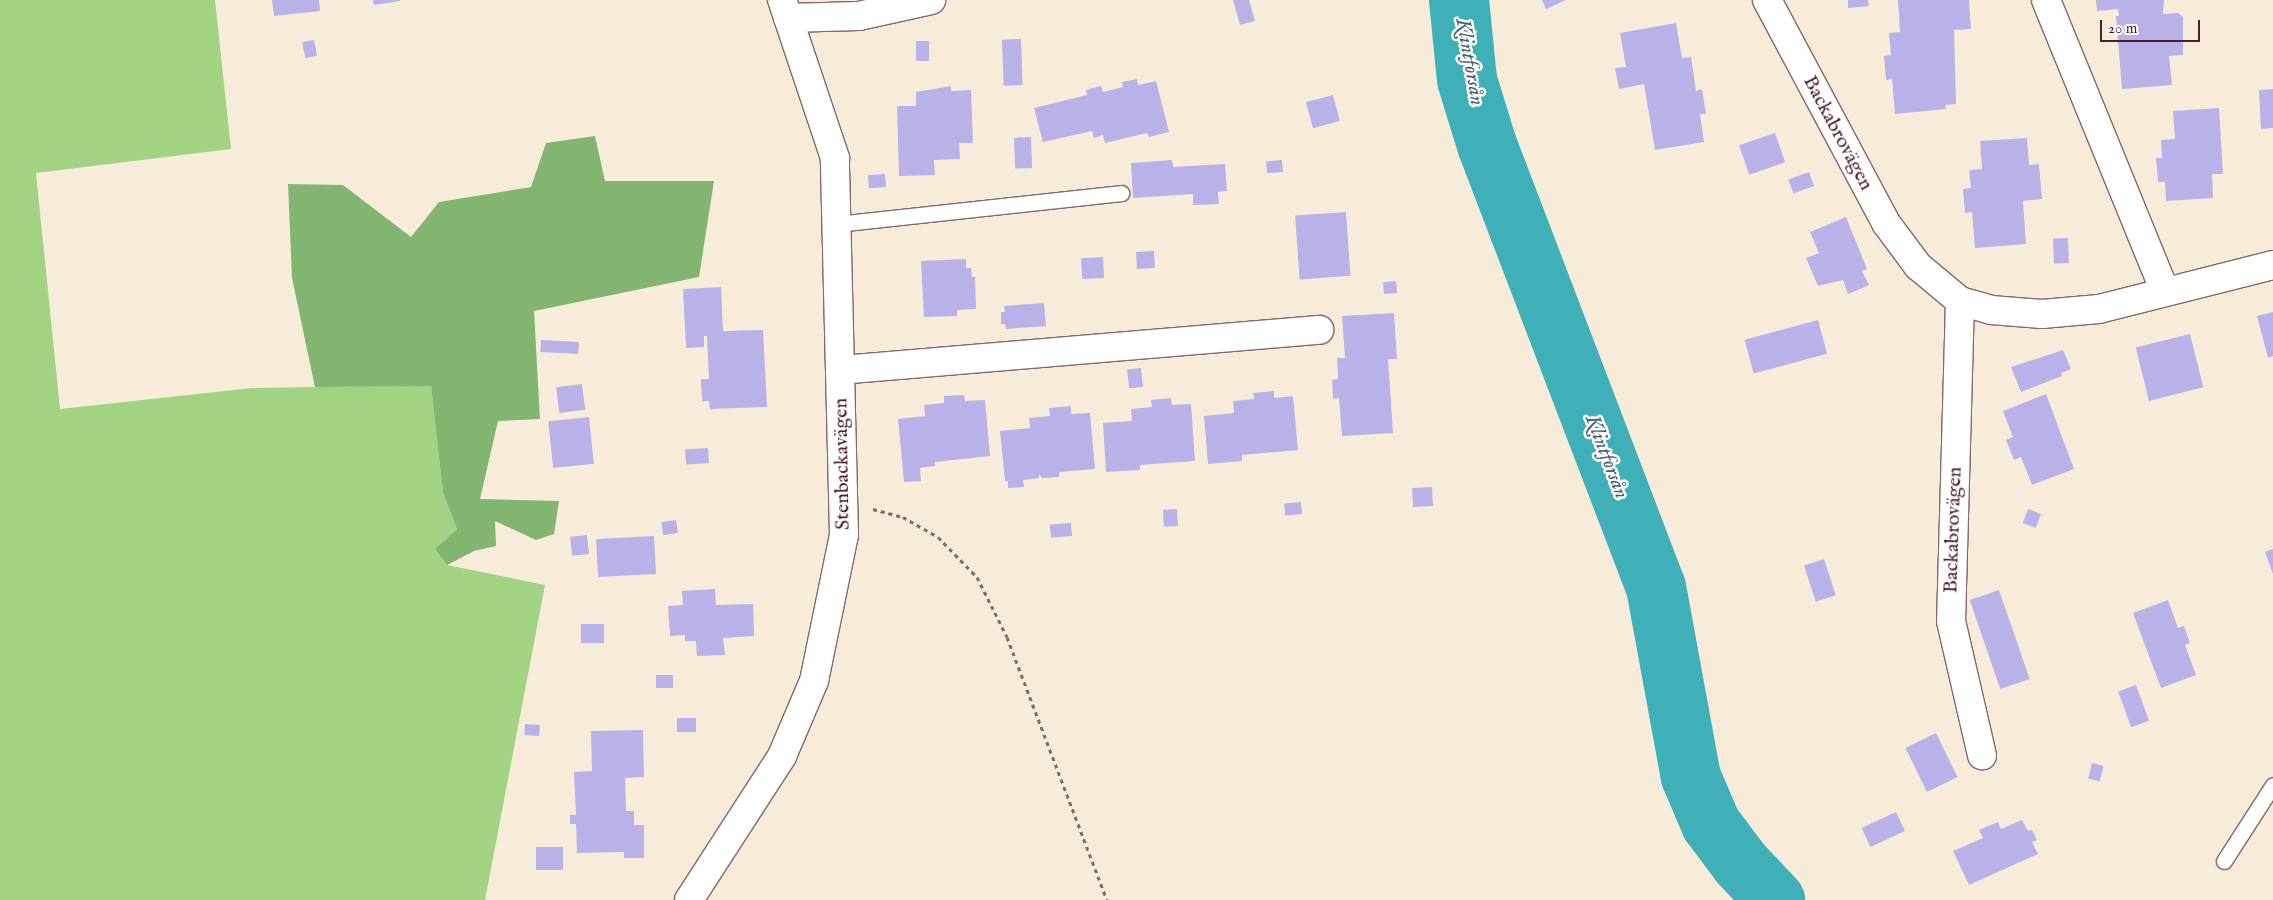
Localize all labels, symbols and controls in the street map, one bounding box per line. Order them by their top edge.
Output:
scale bar [2103,10,2203,42]
water label: Klintforsån [1449,17,1489,107]
text: 20 m [2108,19,2137,38]
street label: Backabrovägen [1798,72,1878,194]
street label: Stenbackavägen [829,398,855,530]
water label: Klintforsån [1579,411,1633,503]
street label: Backabrovägen [1939,466,1967,594]

